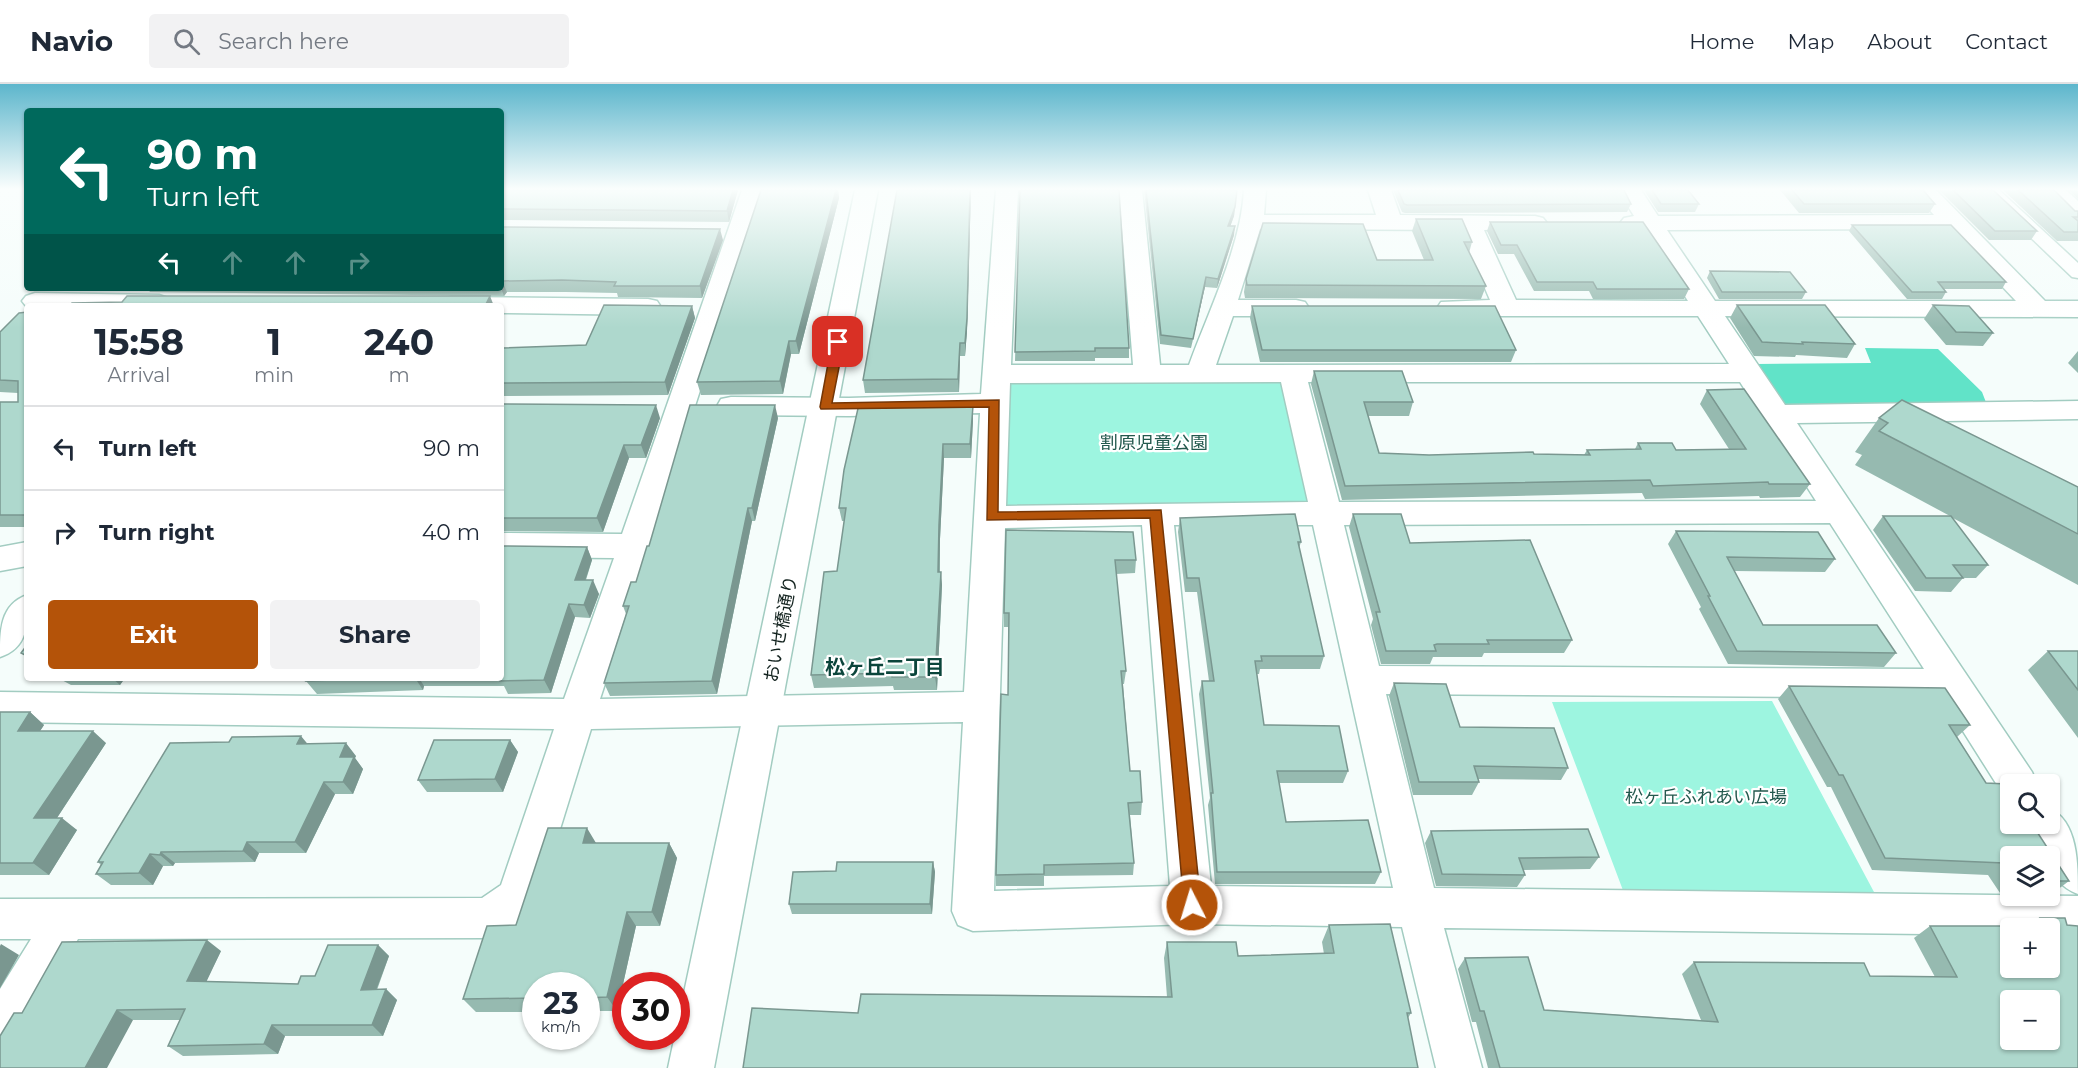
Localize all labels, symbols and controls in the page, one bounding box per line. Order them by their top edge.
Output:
search box [149,14,569,68]
text: Navio [30,24,113,58]
icon: search [170,25,203,58]
text: Search here [218,28,349,55]
text: Home [1689,29,1754,54]
text: Map [1787,29,1834,54]
text: About [1867,29,1932,54]
text: Contact [1965,29,2048,54]
text: 90 m [147,128,258,180]
icon: left [48,132,126,210]
text: Turn left [147,180,260,213]
icon: left [153,246,186,279]
icon: ahead [216,246,249,279]
icon: ahead [279,246,312,279]
icon: right [342,246,375,279]
pin [812,316,863,367]
text: 15:58 [94,320,184,364]
text: 1 [267,320,281,364]
text: 240 [364,320,434,364]
icon: arrive [821,325,854,358]
text: Arrival [107,363,171,387]
text: min [254,363,294,387]
text: m [388,363,410,387]
icon: left [48,432,81,465]
park label: 割原児童公園 [1100,432,1208,454]
text: Turn left [99,435,197,462]
text: 90 m [423,435,480,462]
icon: right [48,516,81,549]
text: Turn right [99,519,214,546]
text: 40 m [422,519,480,546]
street label: おいせ橋通り [760,574,802,684]
button: Exit [48,600,258,669]
button: Share [270,600,480,669]
district label: 松ヶ丘二丁目 [825,655,945,679]
map controls [2000,774,2060,1050]
button: search [2000,774,2060,834]
park label: 松ヶ丘ふれあい広場 [1625,786,1787,808]
button: layers [2000,846,2060,906]
position arrow [1160,873,1224,937]
button: + [2000,918,2060,978]
speed limit sign: 30 [612,972,690,1050]
text: 23 [543,985,579,1022]
button: − [2000,990,2060,1050]
text: km/h [541,1017,581,1036]

